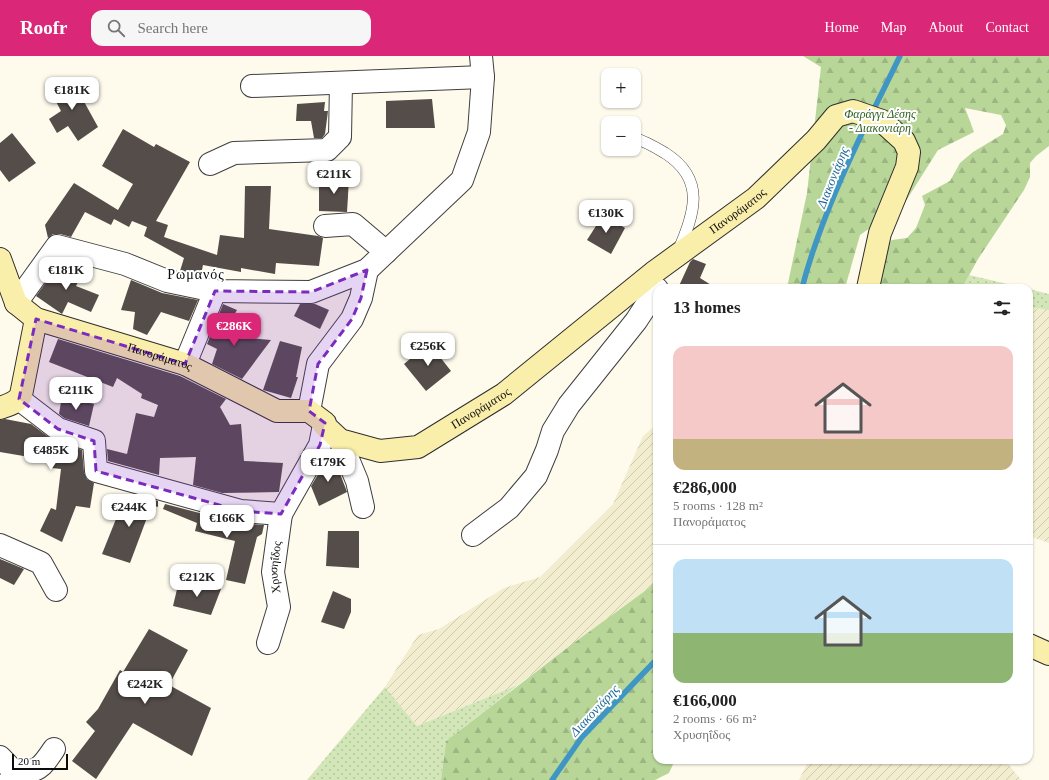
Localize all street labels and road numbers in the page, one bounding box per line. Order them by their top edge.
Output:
street label: Πανοράματος [706,185,769,237]
street label: Πανοράματος [126,340,195,374]
street label: Πανοράματος [449,384,513,432]
street label: Χρυσηΐδος [266,540,284,595]

